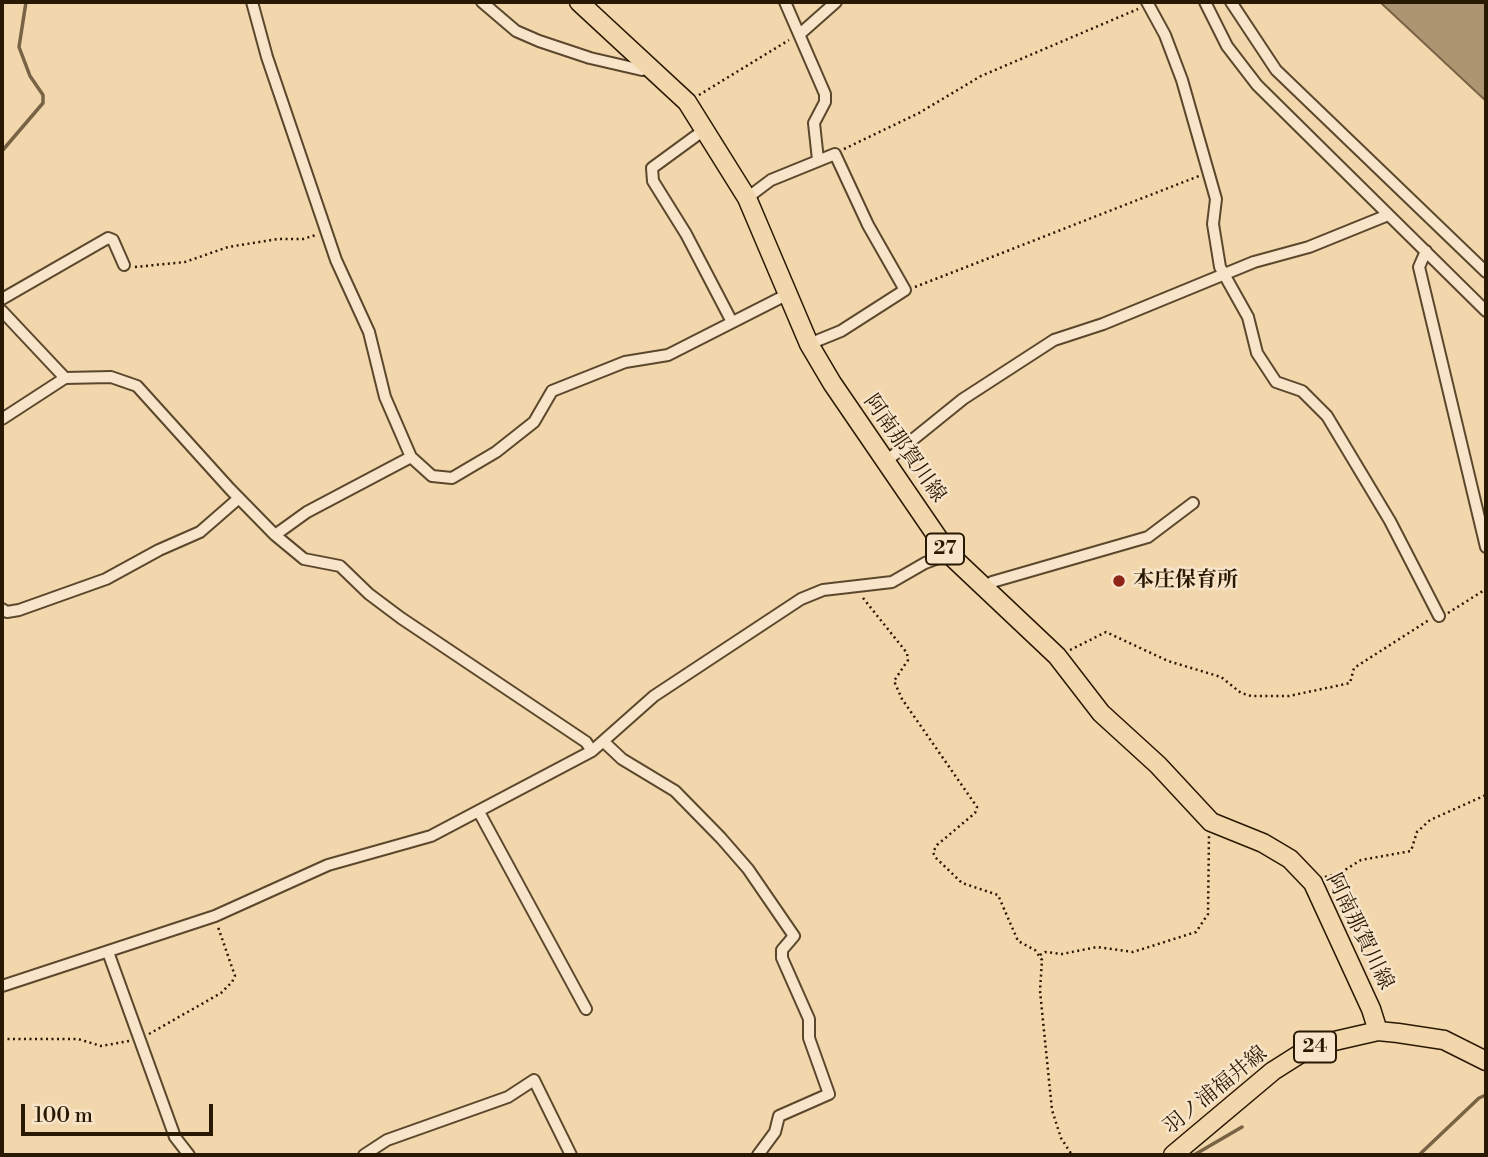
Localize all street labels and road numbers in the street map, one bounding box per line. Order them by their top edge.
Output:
street label: 阿南那賀川線 [858,390,950,508]
road number: 27 [926,534,964,564]
street label: 阿南那賀川線 [1320,870,1398,994]
road number: 24 [1294,1032,1336,1063]
street label: 羽ノ浦福井線 [1159,1042,1273,1140]

